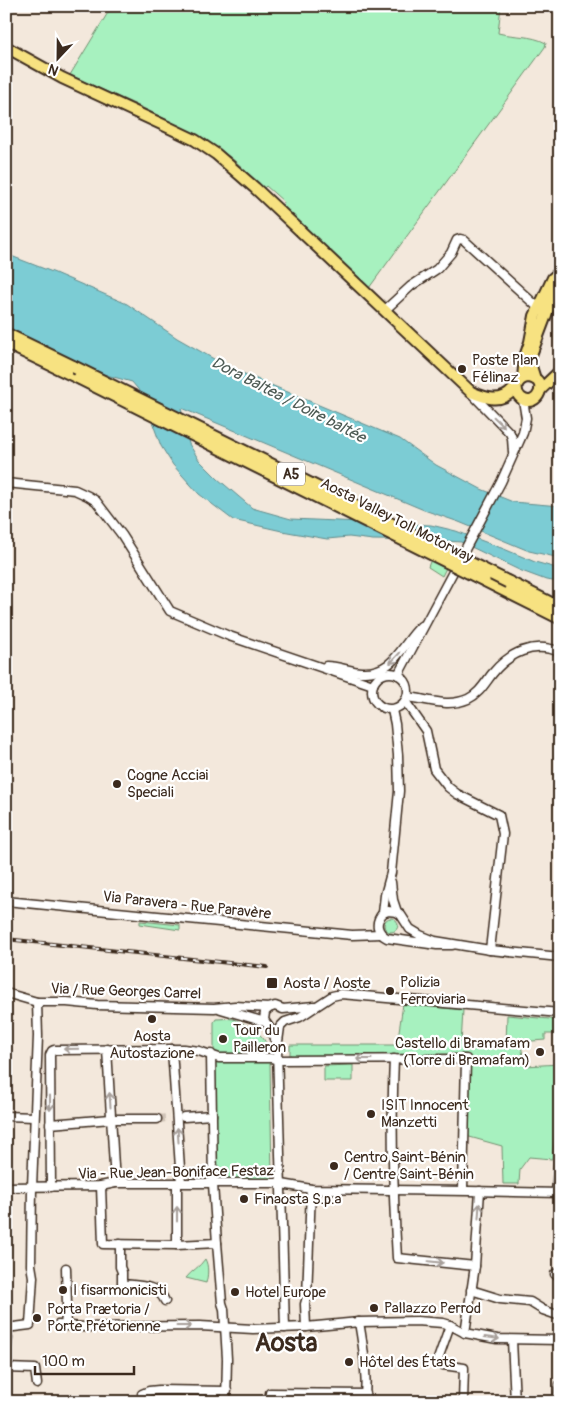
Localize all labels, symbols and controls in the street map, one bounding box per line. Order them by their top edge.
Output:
north arrow [32,32,82,82]
text: N [46,60,61,79]
place label: Poste Plan Félinaz [472,351,539,387]
water label: Dora Baltea / Doire baltée [208,352,371,448]
marker: Poste Plan Félinaz [456,363,468,375]
one-way arrow [493,416,505,428]
road number: A5 [277,462,305,486]
street label: Aosta Valley Toll Motorway [317,474,477,568]
one-way arrow [389,652,401,665]
place label: Cogne Acciai Speciali [127,766,209,802]
marker: Cogne Acciai Speciali [111,778,123,790]
street label: Via Paravera - Rue Paravère [102,887,273,924]
place label: Polizia Ferroviaria [400,973,466,1009]
place label: Aosta / Aoste [283,974,371,993]
marker: Aosta / Aoste [265,976,279,990]
street label: Via / Rue Georges Carrel [50,979,202,1004]
marker: Polizia Ferroviaria [384,985,396,997]
marker: Aosta Autostazione [146,1013,158,1025]
place label: Tour du Pailleron [233,1021,286,1057]
place label: Aosta Autostazione [110,1027,195,1063]
marker: Tour du Pailleron [217,1033,229,1045]
place label: Castello di Bramafam (Torre di Bramafam) [395,1034,530,1070]
one-way arrow [63,1045,79,1054]
marker: Castello di Bramafam (Torre di Bramafam) [534,1046,546,1058]
one-way arrow [357,1054,373,1064]
one-way arrow [106,1092,115,1108]
one-way arrow [45,1095,55,1111]
place label: ISIT Innocent Manzetti [381,1096,469,1132]
marker: ISIT Innocent Manzetti [365,1108,377,1120]
one-way arrow [174,1127,183,1143]
place label: Centro Saint-Bénin / Centre Saint-Bénin [344,1148,474,1184]
marker: Centro Saint-Bénin / Centre Saint-Bénin [328,1160,340,1172]
street label: Via - Rue Jean-Boniface Festaz [78,1161,274,1184]
place label: Finaosta S.p.a [254,1190,341,1209]
marker: Finaosta S.p.a [238,1193,250,1205]
one-way arrow [474,1203,483,1219]
one-way arrow [172,1206,182,1222]
one-way arrow [428,1257,444,1267]
place label: I fisarmonicisti [73,1281,167,1300]
place label: Hotel Europe [245,1283,327,1302]
marker: I fisarmonicisti [57,1284,69,1296]
marker: Hotel Europe [229,1286,241,1298]
place label: Pallazzo Perrod [384,1299,481,1318]
place label: Porta Prætoria / Porte Prétorienne [47,1300,161,1336]
marker: Pallazzo Perrod [368,1302,380,1314]
marker: Porta Prætoria / Porte Prétorienne [31,1312,43,1324]
one-way arrow [175,1321,191,1331]
district label: Aosta [255,1328,318,1359]
one-way arrow [484,1333,500,1343]
scale bar [35,1343,134,1375]
text: 100 m [42,1352,85,1371]
place label: Hôtel des États [359,1353,456,1372]
marker: Hôtel des États [343,1356,355,1368]

